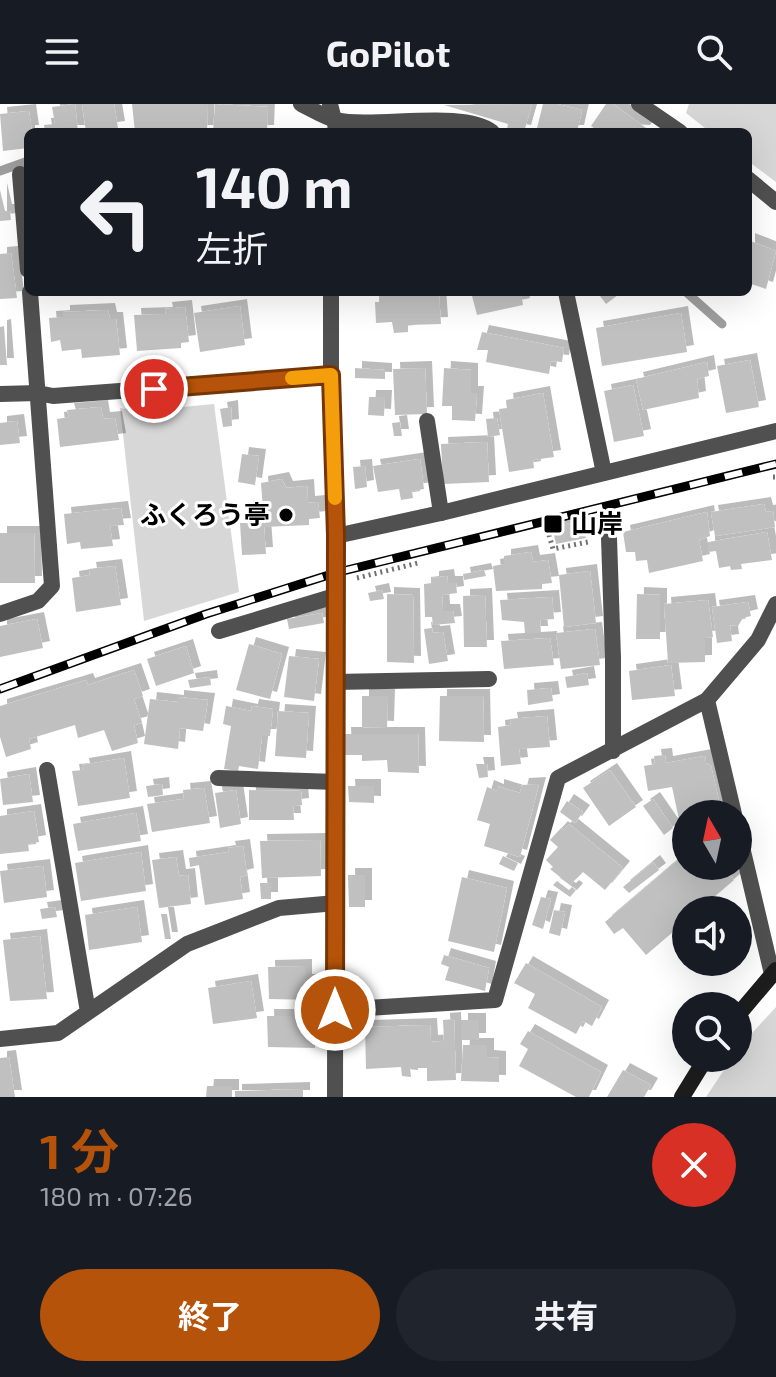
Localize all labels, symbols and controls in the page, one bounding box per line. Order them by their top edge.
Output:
icon: menu [40,30,84,74]
icon: search [692,30,736,74]
text: GoPilot [326,31,450,74]
text: 140 m [196,152,353,219]
icon: left [64,160,168,264]
text: 左折 [196,226,268,269]
pin [120,355,188,423]
icon: arrive [132,367,176,411]
place label: ふくろう亭 [140,498,270,529]
marker: ふくろう亭 [277,506,295,524]
place label: 山岸 [571,507,623,538]
marker: 山岸 [542,513,564,535]
north arrow [672,800,752,880]
map controls [672,800,752,1072]
button: sound [672,896,752,976]
position arrow [293,968,377,1052]
button: search [672,992,752,1072]
text: 1 分 [40,1121,119,1179]
button: close [652,1123,736,1207]
text: 180 m · 07:26 [40,1180,193,1211]
button: 終了 [40,1269,380,1361]
button: 共有 [396,1269,736,1361]

